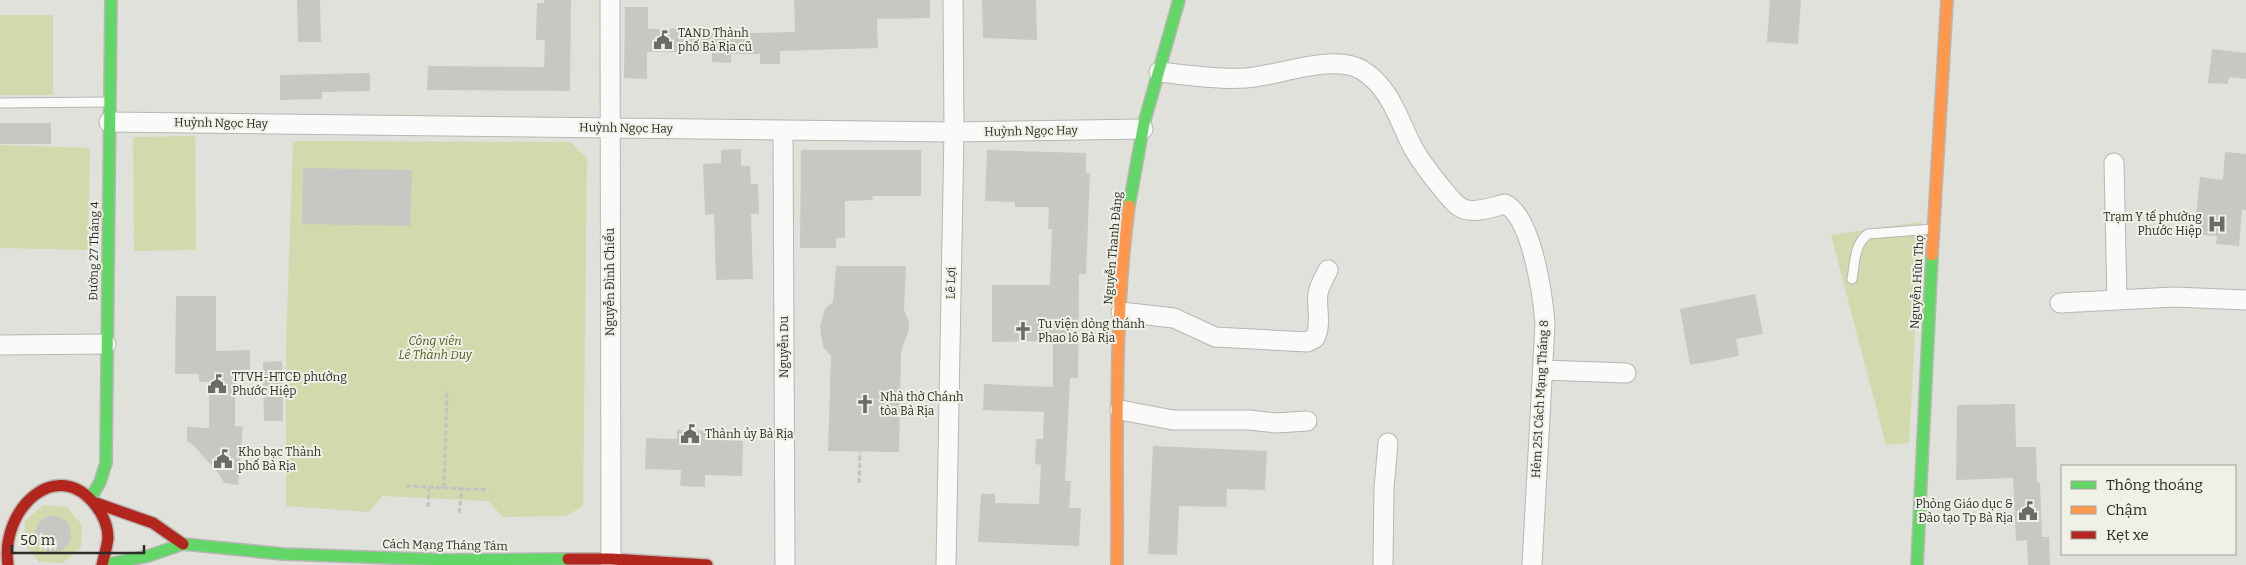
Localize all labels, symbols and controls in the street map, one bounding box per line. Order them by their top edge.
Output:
place label: TAND Thành phố Bà Rịa cũ [678,26,752,54]
public building icon: TAND Thành phố Bà Rịa cũ [652,29,674,51]
street label: Huỳnh Ngọc Hay [174,115,269,131]
street label: Huỳnh Ngọc Hay [579,120,674,136]
street label: Huỳnh Ngọc Hay [984,123,1079,139]
street label: Nguyễn Thanh Đằng [1100,190,1125,305]
street label: Đường 27 Tháng 4 [86,201,102,301]
place label: Trạm Y tế phường Phước Hiệp [2103,209,2202,238]
hospital icon: Trạm Y tế phường Phước Hiệp [2206,213,2228,235]
street label: Nguyễn Đình Chiểu [602,228,617,336]
street label: Nguyễn Hữu Thọ [1908,235,1926,329]
street label: Lê Lợi [944,266,958,299]
street label: Nguyễn Du [777,316,791,378]
place label: Tu viện dòng thánh Phao lô Bà Rịa [1038,317,1146,345]
church icon: Tu viện dòng thánh Phao lô Bà Rịa [1012,320,1034,342]
street label: Hẻm 251 Cách Mạng Tháng 8 [1529,320,1551,478]
park label: Công viên Lê Thành Duy [398,334,473,362]
place label: TTVH-HTCĐ phường Phước Hiệp [232,370,347,398]
public building icon: TTVH-HTCĐ phường Phước Hiệp [206,373,228,395]
place label: Nhà thờ Chánh tòa Bà Rịa [880,390,964,418]
church icon: Nhà thờ Chánh tòa Bà Rịa [854,393,876,415]
public building icon: Thành ủy Bà Rịa [679,423,701,445]
place label: Thành ủy Bà Rịa [705,427,794,441]
place label: Kho bạc Thành phố Bà Rịa [238,445,322,473]
public building icon: Kho bạc Thành phố Bà Rịa [212,448,234,470]
legend [2061,465,2236,555]
text: Thông thoáng [2106,476,2203,494]
place label: Phòng Giáo dục & Đào tạo Tp Bà Rịa [1915,497,2013,525]
public building icon: Phòng Giáo dục & Đào tạo Tp Bà Rịa [2017,500,2039,522]
text: Chậm [2106,501,2148,519]
scale bar [12,522,145,554]
text: Kẹt xe [2106,526,2149,544]
text: 50 m [20,531,56,549]
street label: Cách Mạng Tháng Tám [382,537,508,553]

